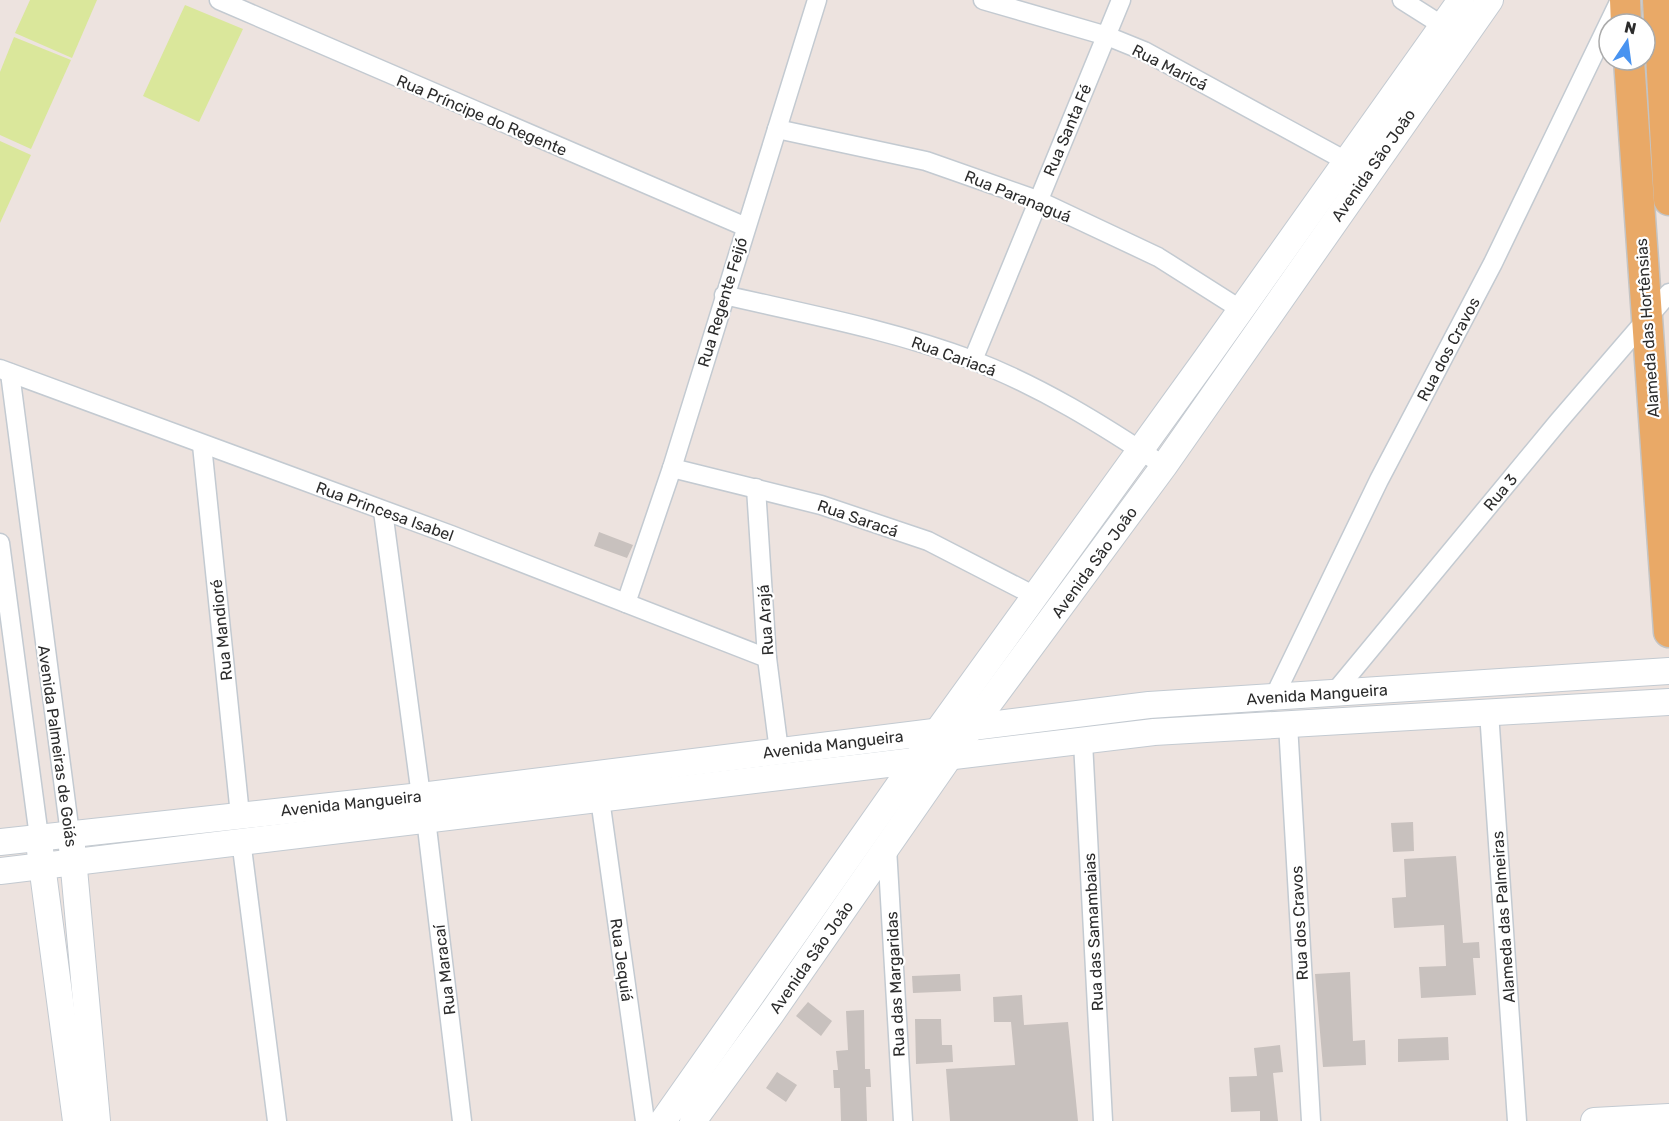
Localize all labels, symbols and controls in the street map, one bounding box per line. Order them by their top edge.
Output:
north arrow [1597,12,1657,72]
text: N [1623,17,1638,38]
street label: Rua Maricá [1129,40,1211,95]
street label: Rua Príncipe do Regente [394,71,570,160]
street label: Rua Santa Fé [1039,81,1095,179]
street label: Avenida São João [1328,105,1419,225]
street label: Rua Paranaguá [962,166,1074,226]
street label: Rua Regente Feijó [694,235,751,369]
street label: Alameda das Hortênsias [1632,238,1663,418]
street label: Rua dos Cravos [1413,294,1484,404]
street label: Rua Cariacá [909,332,999,381]
street label: Rua 3 [1479,470,1521,515]
street label: Rua Princesa Isabel [313,478,456,545]
street label: Rua Saracá [815,496,901,541]
street label: Avenida São João [1048,503,1141,622]
street label: Rua Mandioré [207,578,236,681]
street label: Rua Arajá [754,584,777,656]
street label: Avenida Palmeiras de Goiás [34,644,81,848]
street label: Avenida Mangueira [1246,680,1388,709]
street label: Avenida Mangueira [762,726,905,763]
street label: Avenida Mangueira [280,787,422,820]
street label: Alameda das Palmeiras [1488,830,1519,1004]
street label: Rua das Samambaias [1080,852,1107,1012]
street label: Rua dos Cravos [1287,865,1312,981]
street label: Avenida São João [766,897,857,1017]
street label: Rua das Margaridas [882,911,909,1057]
street label: Rua Jequiá [606,917,637,1003]
street label: Rua Maracaí [429,923,459,1016]

